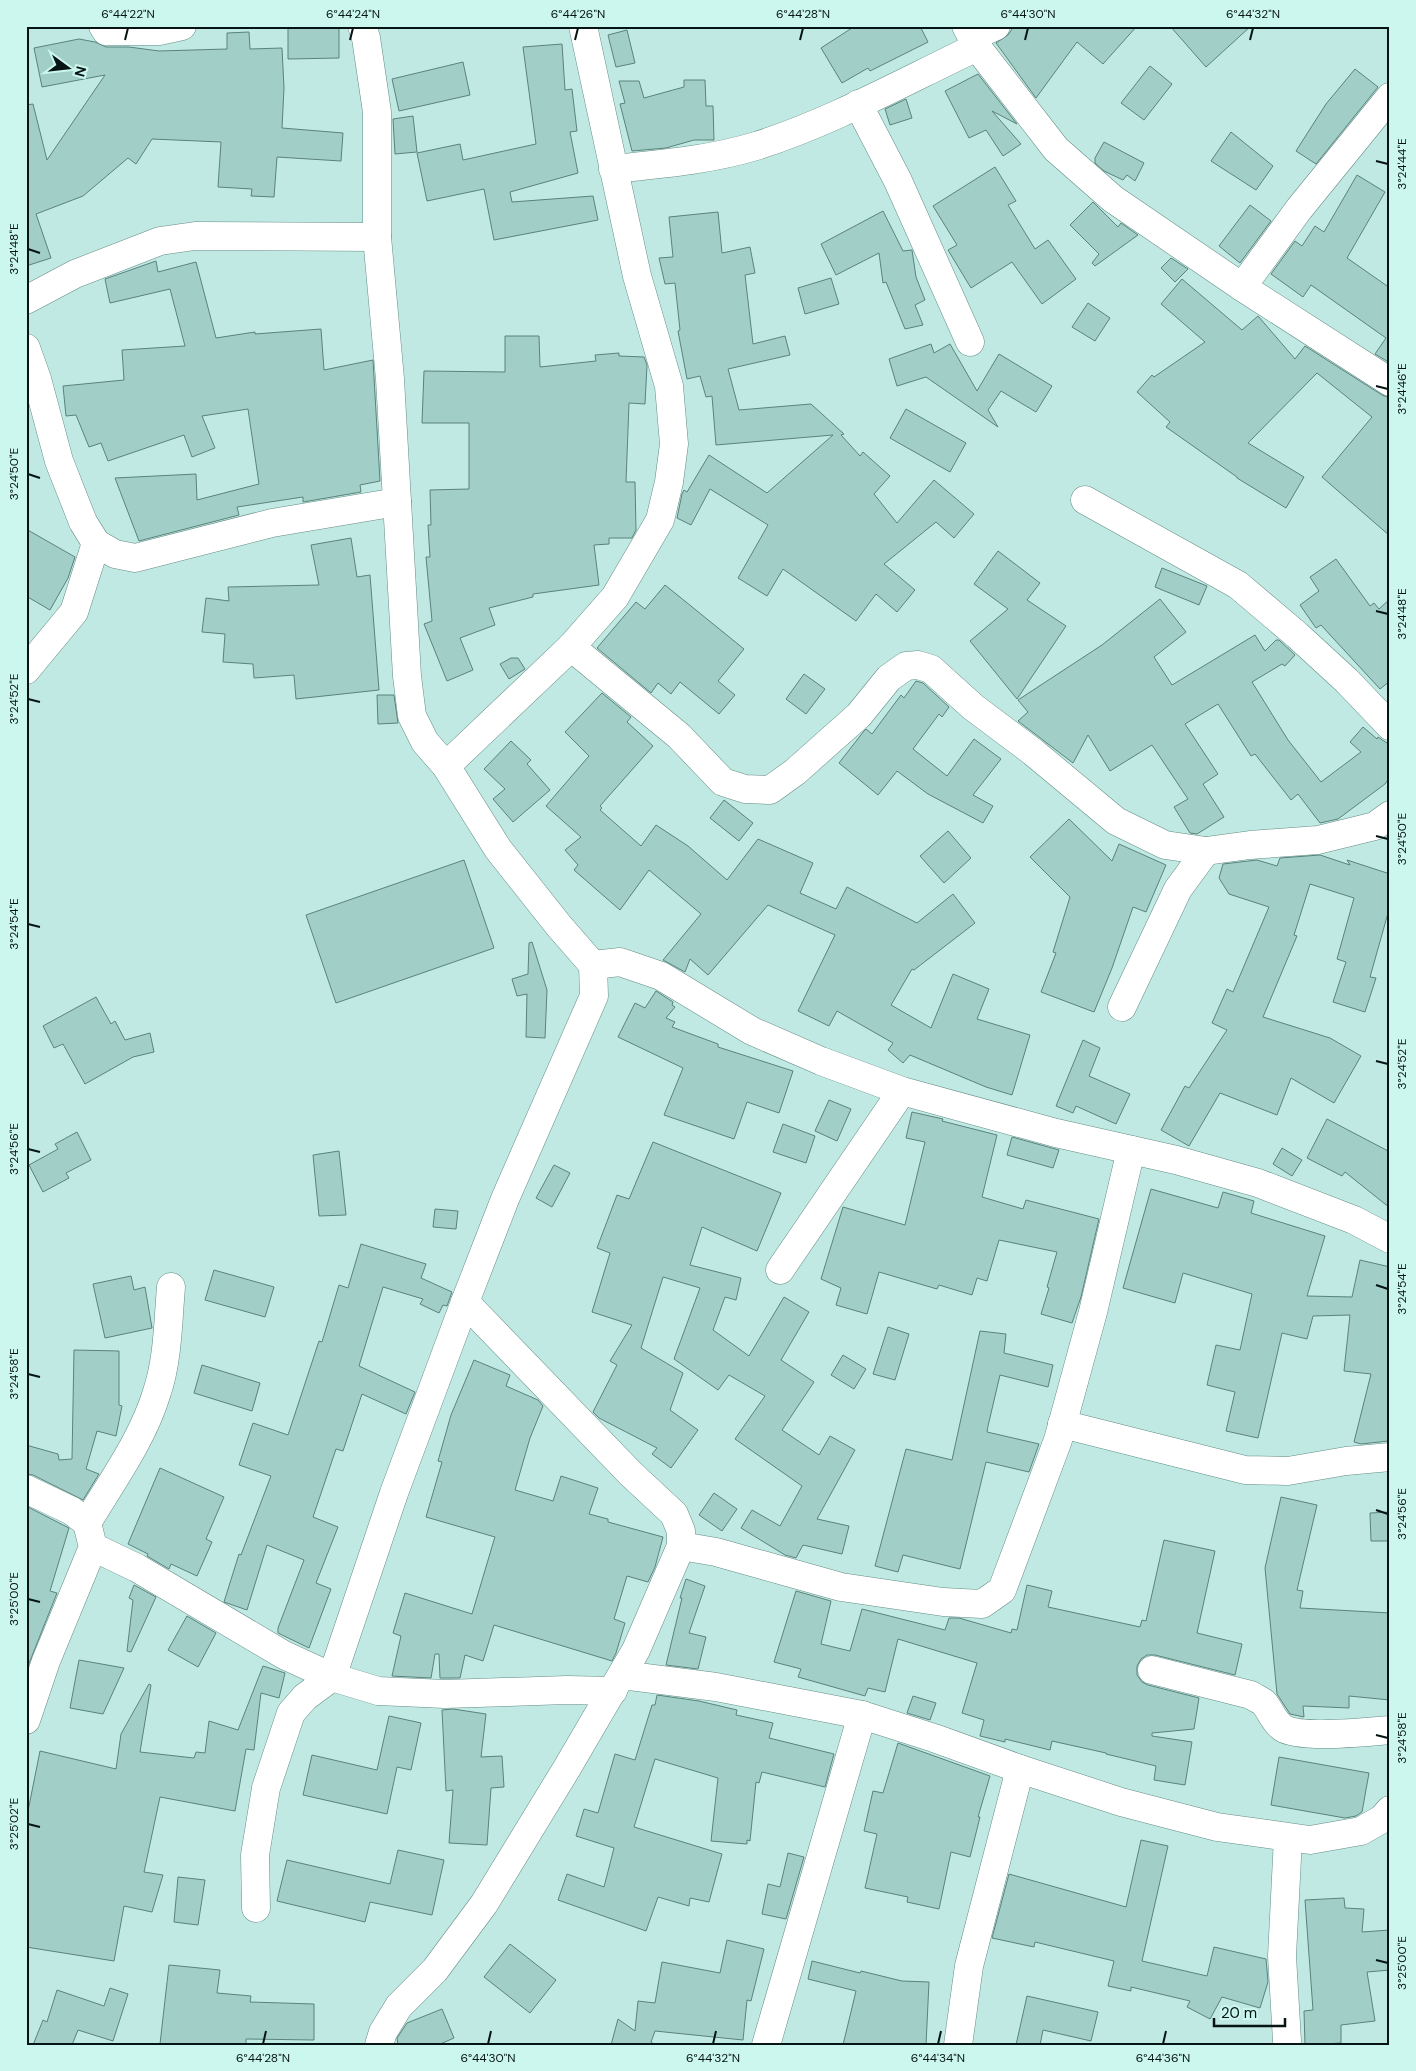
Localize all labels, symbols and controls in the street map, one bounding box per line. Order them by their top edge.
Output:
text: 6°44'22"N [101,6,155,22]
text: 6°44'24"N [326,6,380,22]
text: 6°44'26"N [551,6,605,22]
text: 6°44'28"N [776,6,830,22]
text: 6°44'30"N [1000,6,1056,22]
text: 6°44'32"N [1226,6,1280,22]
north arrow [42,42,92,92]
text: N [71,64,91,79]
text: 3°24'44"E [1394,138,1410,190]
text: 3°24'48"E [6,223,22,275]
text: 3°24'46"E [1394,363,1410,415]
text: 3°24'50"E [6,448,22,500]
text: 3°24'48"E [1394,588,1410,640]
text: 3°24'52"E [6,673,22,725]
text: 3°24'50"E [1394,813,1410,865]
text: 3°24'54"E [6,898,22,950]
text: 3°24'52"E [1394,1038,1410,1090]
text: 3°24'56"E [6,1123,22,1175]
text: 3°24'54"E [1394,1263,1410,1315]
text: 3°24'58"E [6,1348,22,1400]
text: 3°24'56"E [1394,1488,1410,1540]
text: 3°25'00"E [6,1572,22,1626]
text: 3°24'58"E [1394,1712,1410,1764]
text: 3°25'02"E [6,1798,22,1850]
text: 3°25'00"E [1394,1936,1410,1990]
scale bar [1214,1996,1285,2028]
text: 20 m [1221,2003,1257,2023]
text: 6°44'28"N [236,2050,290,2066]
text: 6°44'30"N [460,2050,516,2066]
text: 6°44'32"N [686,2050,740,2066]
text: 6°44'34"N [911,2050,965,2066]
text: 6°44'36"N [1136,2050,1190,2066]

